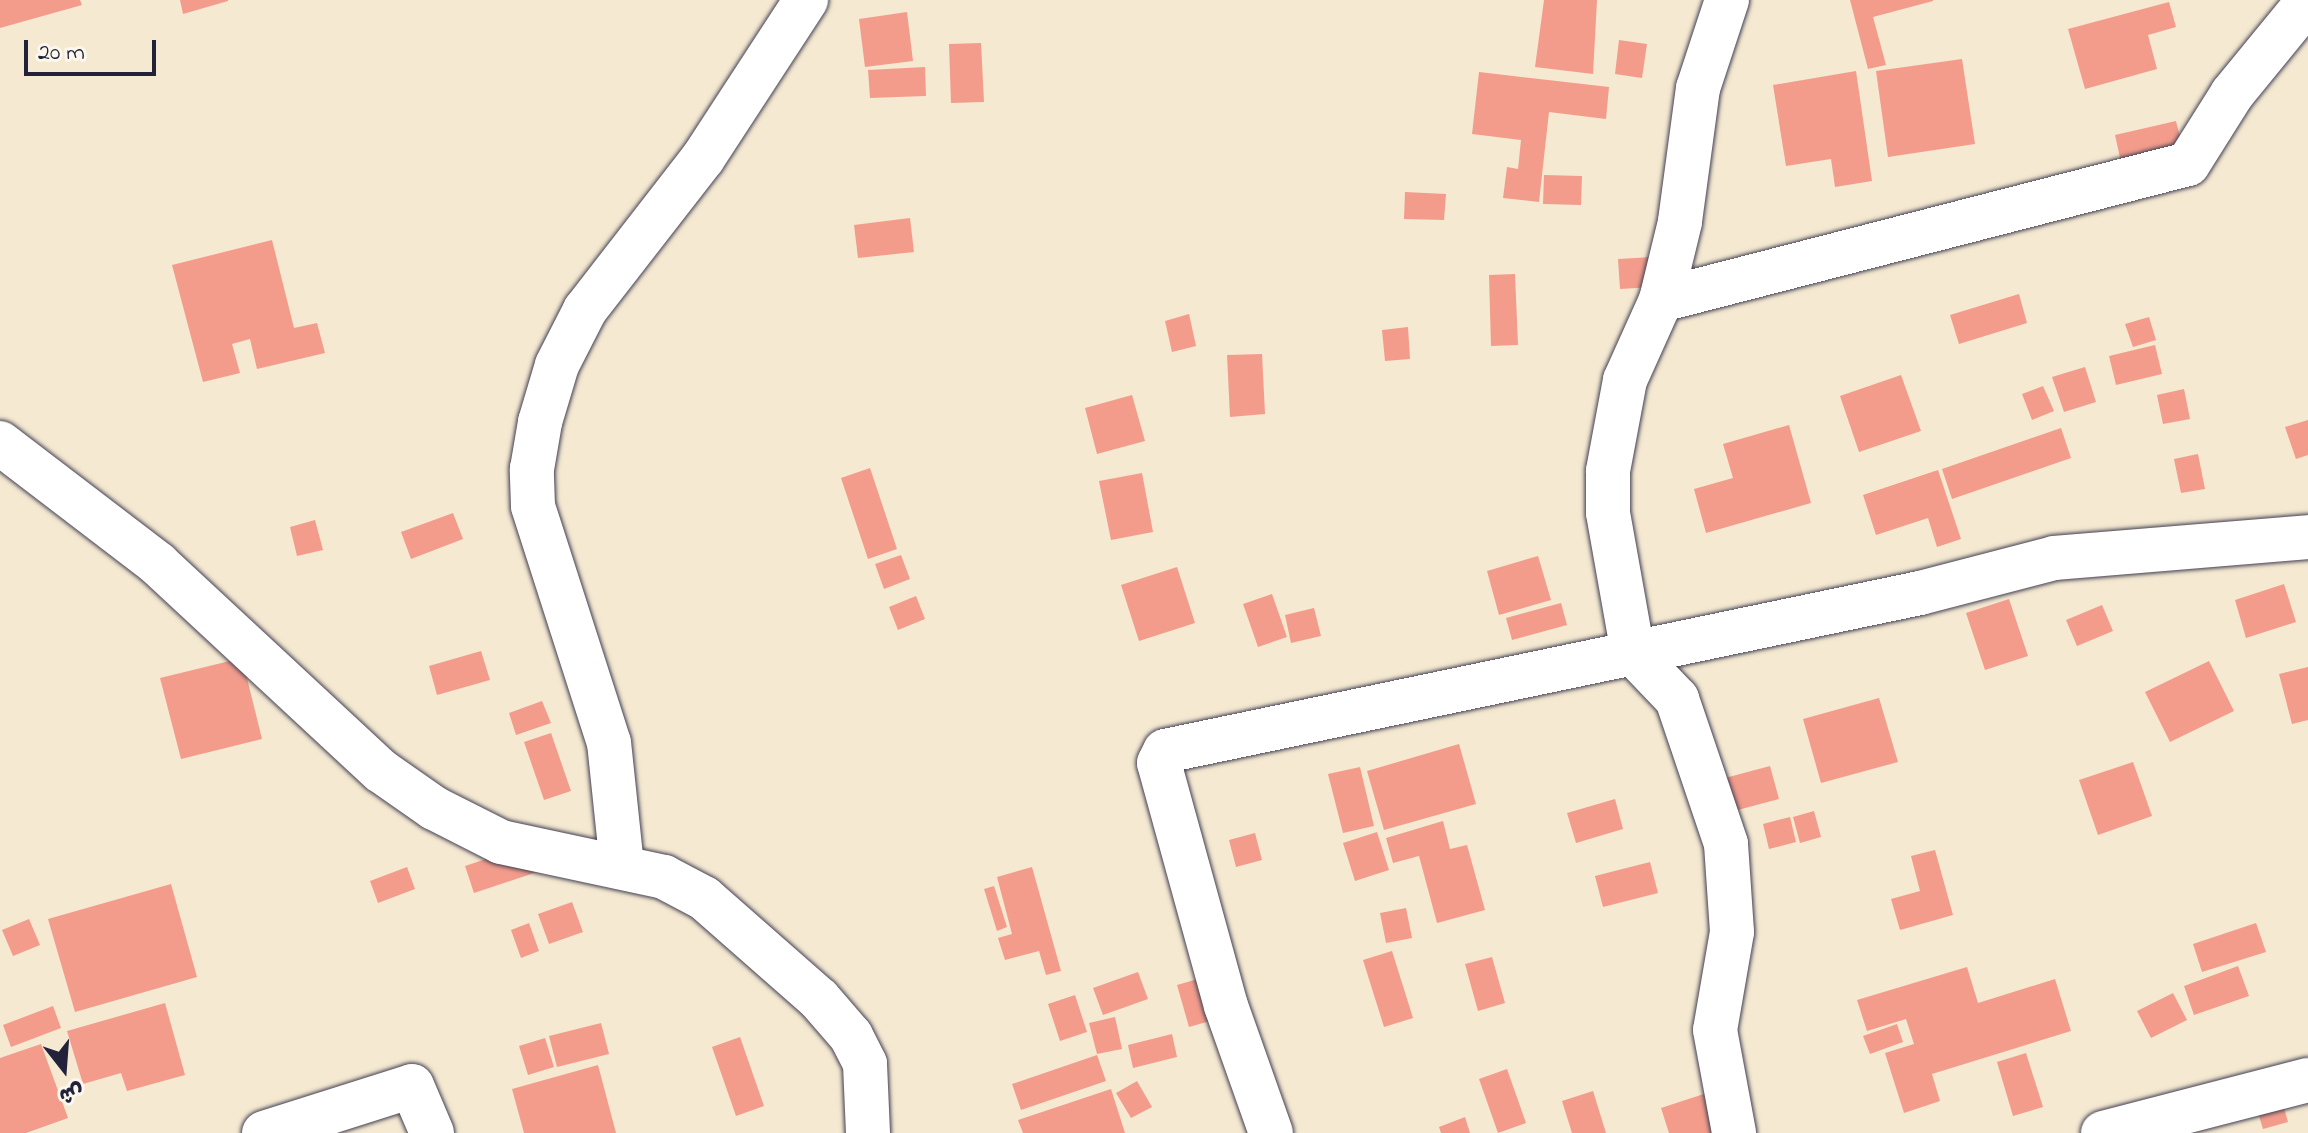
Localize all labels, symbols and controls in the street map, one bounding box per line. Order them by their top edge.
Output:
scale bar [28,24,160,74]
text: 20 m [38,36,85,71]
north arrow [24,1029,104,1109]
text: ش [55,1073,87,1111]

